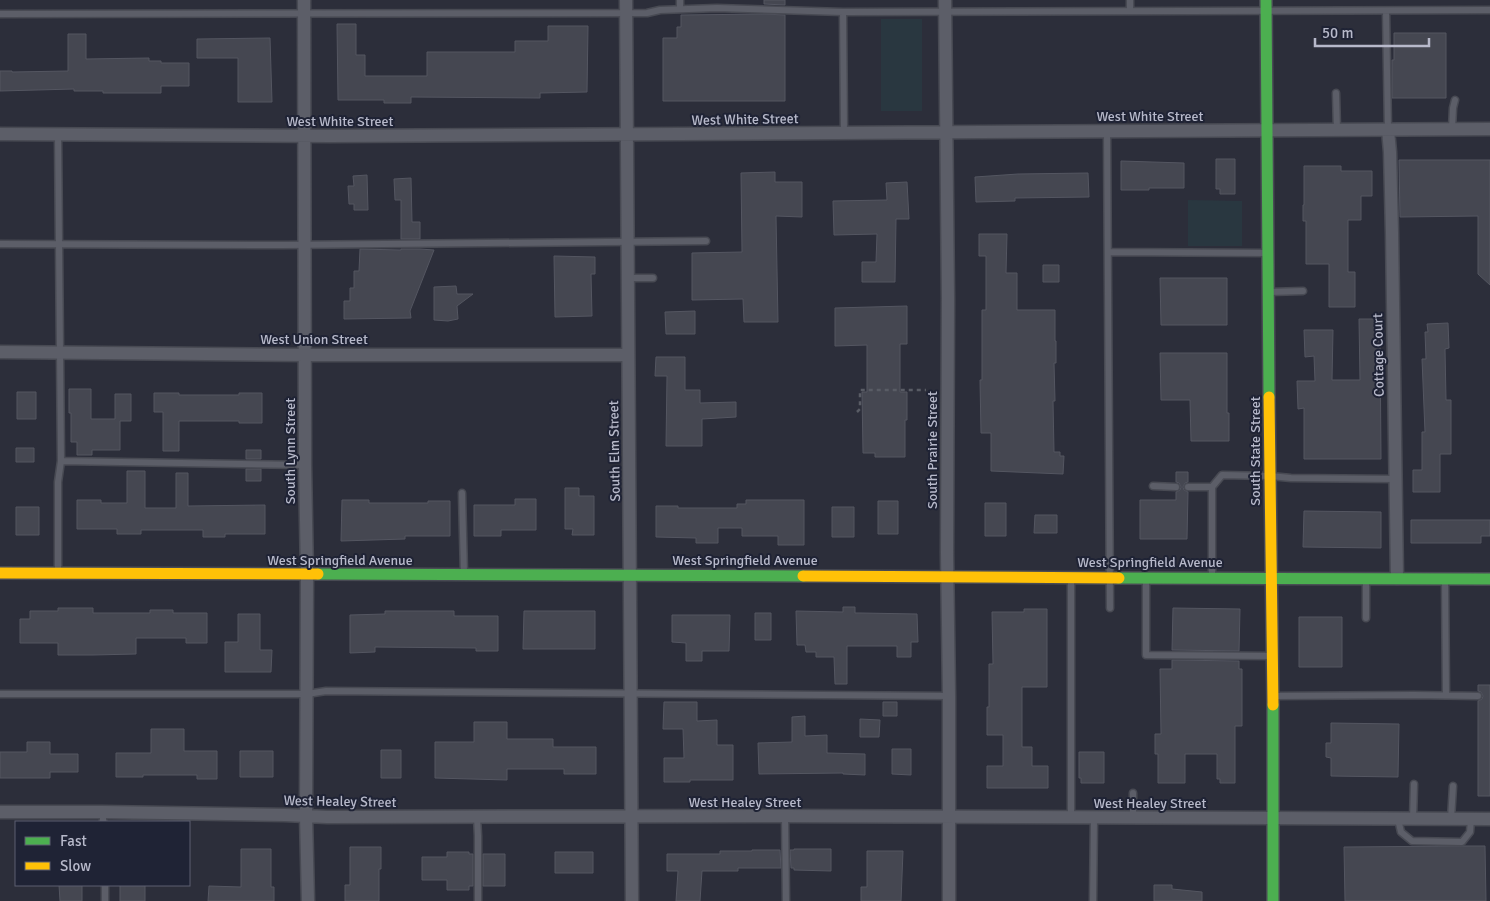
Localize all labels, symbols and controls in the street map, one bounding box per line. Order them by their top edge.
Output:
scale bar [1315,15,1429,47]
text: 50 m [1322,24,1353,42]
street label: West White Street [1096,108,1204,125]
street label: West White Street [691,110,799,129]
street label: West White Street [286,113,394,130]
street label: Cottage Court [1369,313,1388,397]
street label: West Union Street [260,331,368,348]
street label: South Prairie Street [924,391,941,509]
street label: South State Street [1247,396,1264,506]
street label: South Lynn Street [282,398,299,504]
street label: South Elm Street [605,400,624,502]
street label: West Springfield Avenue [267,552,413,569]
street label: West Springfield Avenue [672,552,818,569]
street label: West Springfield Avenue [1077,554,1223,571]
street label: West Healey Street [283,792,397,811]
street label: West Healey Street [689,794,802,811]
street label: West Healey Street [1094,795,1207,812]
legend [15,821,190,886]
text: Fast [60,832,87,850]
text: Slow [60,857,91,875]

